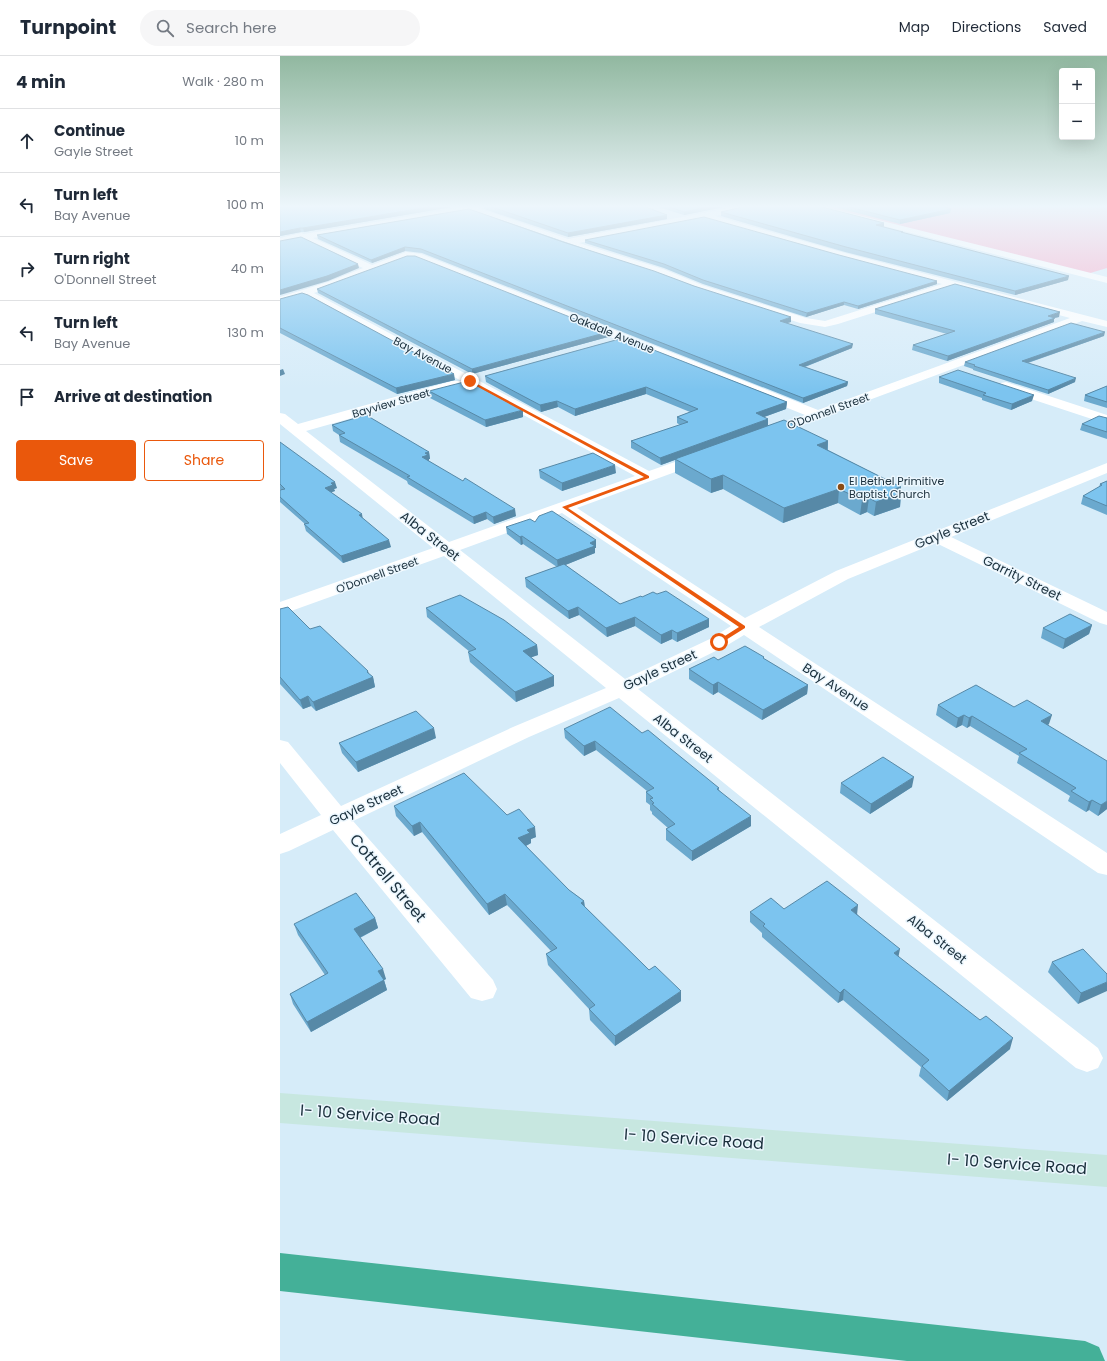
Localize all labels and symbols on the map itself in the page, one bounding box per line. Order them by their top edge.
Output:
street label: Oakdale Avenue [567,309,657,357]
street label: Bay Avenue [391,333,455,377]
route end [461,372,479,390]
street label: Bayview Street [350,384,432,422]
street label: O'Donnell Street [785,389,871,433]
place label: El Bethel Primitive Baptist Church [849,473,944,502]
marker: El Bethel Primitive Baptist Church [836,482,846,492]
street label: Gayle Street [912,506,992,554]
street label: Alba Street [396,507,464,566]
street label: Garrity Street [979,551,1065,605]
street label: O'Donnell Street [334,553,420,597]
route start [710,633,728,651]
street label: Gayle Street [620,645,700,695]
street label: Bay Avenue [799,658,873,716]
street label: Alba Street [649,709,717,768]
street label: Gayle Street [326,780,406,830]
street label: Cottrell Street [344,829,432,927]
street label: Alba Street [903,910,971,969]
street label: I- 10 Service Road [299,1099,441,1131]
street label: I- 10 Service Road [623,1123,765,1155]
street label: I- 10 Service Road [946,1148,1088,1180]

